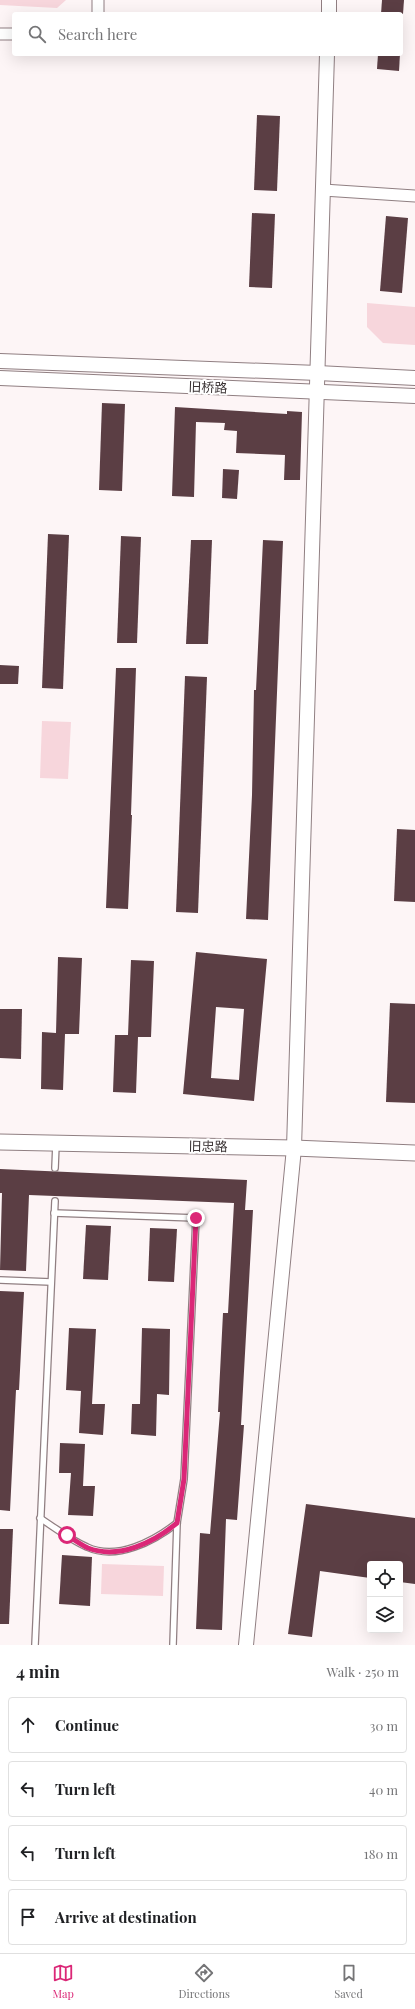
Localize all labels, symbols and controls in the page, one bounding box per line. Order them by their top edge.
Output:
search box [12,12,403,56]
icon: search [26,23,48,45]
text: Search here [58,24,137,44]
street label: 旧桥路 [188,377,228,396]
street label: 旧忠路 [188,1137,228,1154]
route end [187,1209,205,1227]
route start [58,1526,76,1544]
map controls [367,1561,403,1633]
button: locate [367,1561,403,1597]
button: layers [367,1597,403,1633]
text: 4 min [16,1660,60,1682]
text: Walk · 250 m [327,1663,399,1680]
icon: ahead [17,1714,39,1736]
text: Continue [55,1715,119,1735]
text: 30 m [370,1717,398,1734]
icon: left [17,1778,39,1800]
text: Turn left [55,1779,116,1799]
text: 40 m [369,1781,398,1798]
icon: left [17,1842,39,1864]
text: Turn left [55,1843,116,1863]
text: 180 m [364,1845,398,1862]
icon: arrive [17,1906,39,1928]
text: Arrive at destination [55,1907,197,1927]
tab: Map [52,1962,74,2001]
tab: Directions [178,1962,230,2001]
tab: Saved [334,1962,363,2001]

